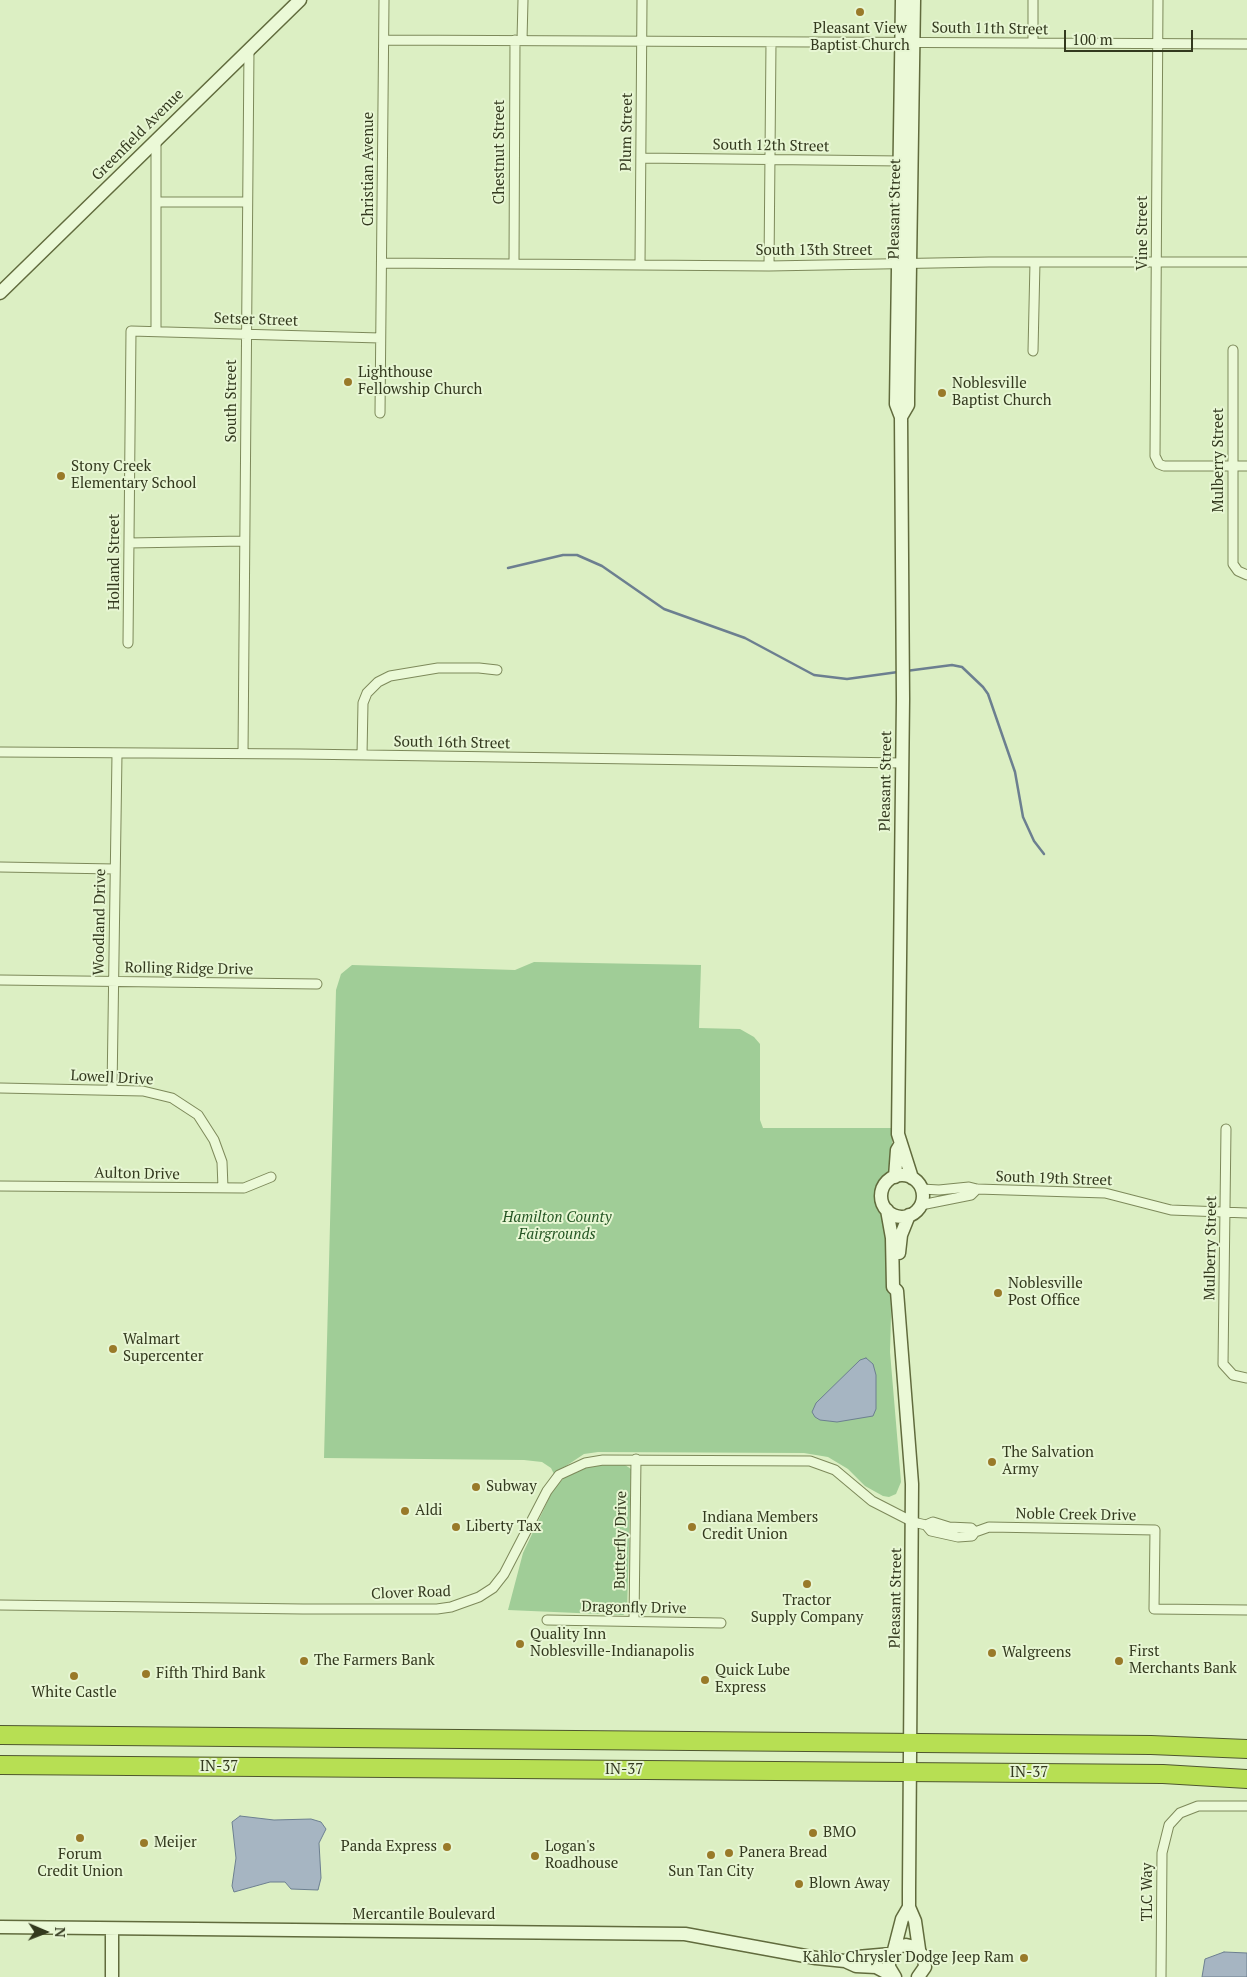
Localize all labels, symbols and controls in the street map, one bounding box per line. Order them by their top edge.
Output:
marker: Pleasant View Baptist Church [854,6,866,18]
street label: South 11th Street [931,19,1049,39]
place label: Pleasant View Baptist Church [810,20,910,55]
scale bar [1067,20,1196,52]
text: 100 m [1072,29,1113,49]
street label: Greenfield Avenue [88,85,188,185]
street label: Plum Street [617,93,637,171]
street label: Chestnut Street [491,100,509,204]
street label: Christian Avenue [360,112,378,226]
street label: South 12th Street [712,136,830,156]
street label: Pleasant Street [885,158,905,260]
street label: Vine Street [1134,196,1152,270]
street label: South 13th Street [756,242,872,260]
street label: Setser Street [213,310,299,330]
street label: South Street [223,360,241,442]
place label: Lighthouse Fellowship Church [358,364,482,399]
place label: Noblesville Baptist Church [952,375,1052,410]
marker: Lighthouse Fellowship Church [342,376,354,388]
marker: Noblesville Baptist Church [936,387,948,399]
street label: Mulberry Street [1210,408,1228,512]
place label: Stony Creek Elementary School [71,458,197,493]
marker: Stony Creek Elementary School [55,470,67,482]
street label: Holland Street [106,514,124,610]
street label: Pleasant Street [876,730,896,832]
street label: South 16th Street [393,733,511,753]
street label: Woodland Drive [90,869,110,975]
street label: Rolling Ridge Drive [124,959,254,979]
street label: Lowell Drive [70,1067,154,1089]
street label: Aulton Drive [94,1164,180,1184]
street label: South 19th Street [995,1168,1113,1190]
street label: Mulberry Street [1201,1195,1221,1301]
park label: Hamilton County Fairgrounds [503,1209,611,1244]
place label: Noblesville Post Office [1008,1275,1083,1310]
marker: Noblesville Post Office [992,1287,1004,1299]
place label: Walmart Supercenter [123,1331,203,1366]
marker: Walmart Supercenter [107,1343,119,1355]
place label: The Salvation Army [1002,1444,1094,1479]
marker: The Salvation Army [986,1456,998,1468]
place label: Subway [486,1478,537,1496]
marker: Subway [470,1481,482,1493]
street label: Butterfly Drive [611,1491,631,1589]
place label: Aldi [415,1502,443,1520]
marker: Aldi [399,1505,411,1517]
street label: Noble Creek Drive [1015,1505,1137,1525]
place label: Indiana Members Credit Union [702,1509,818,1544]
place label: Liberty Tax [466,1518,541,1536]
marker: Liberty Tax [450,1521,462,1533]
marker: Indiana Members Credit Union [686,1521,698,1533]
street label: Pleasant Street [886,1547,906,1649]
marker: Tractor Supply Company [801,1578,813,1590]
street label: Clover Road [371,1583,451,1603]
place label: Tractor Supply Company [751,1592,863,1627]
street label: Dragonfly Drive [581,1598,687,1618]
place label: Quality Inn Noblesville-Indianapolis [530,1626,694,1661]
marker: Quality Inn Noblesville-Indianapolis [514,1638,526,1650]
place label: First Merchants Bank [1129,1643,1237,1678]
place label: Walgreens [1002,1644,1071,1662]
marker: Walgreens [986,1647,998,1659]
place label: The Farmers Bank [314,1652,435,1670]
marker: The Farmers Bank [298,1655,310,1667]
marker: First Merchants Bank [1113,1655,1125,1667]
place label: Quick Lube Express [715,1662,790,1697]
place label: Fifth Third Bank [156,1665,265,1683]
marker: Fifth Third Bank [140,1668,152,1680]
marker: White Castle [68,1670,80,1682]
marker: Quick Lube Express [699,1674,711,1686]
place label: White Castle [31,1684,117,1702]
street label: IN-37 [200,1758,238,1776]
street label: IN-37 [605,1761,643,1779]
street label: IN-37 [1010,1764,1048,1782]
place label: BMO [823,1824,856,1842]
marker: BMO [807,1827,819,1839]
marker: Forum Credit Union [74,1832,86,1844]
place label: Meijer [154,1834,197,1852]
marker: Meijer [138,1837,150,1849]
place label: Panda Express [341,1838,437,1856]
place label: Logan's Roadhouse [545,1838,618,1873]
marker: Panda Express [441,1841,453,1853]
place label: Panera Bread [739,1844,827,1862]
place label: Forum Credit Union [37,1846,123,1881]
marker: Panera Bread [723,1847,735,1859]
marker: Sun Tan City [705,1849,717,1861]
marker: Logan's Roadhouse [529,1850,541,1862]
place label: Sun Tan City [668,1863,754,1881]
street label: TLC Way [1139,1863,1157,1921]
place label: Blown Away [809,1875,890,1893]
marker: Blown Away [793,1878,805,1890]
street label: Mercantile Boulevard [353,1906,495,1924]
north arrow [20,1907,70,1957]
text: N [51,1927,70,1938]
place label: Kahlo Chrysler Dodge Jeep Ram [803,1949,1014,1967]
marker: Kahlo Chrysler Dodge Jeep Ram [1018,1952,1030,1964]

